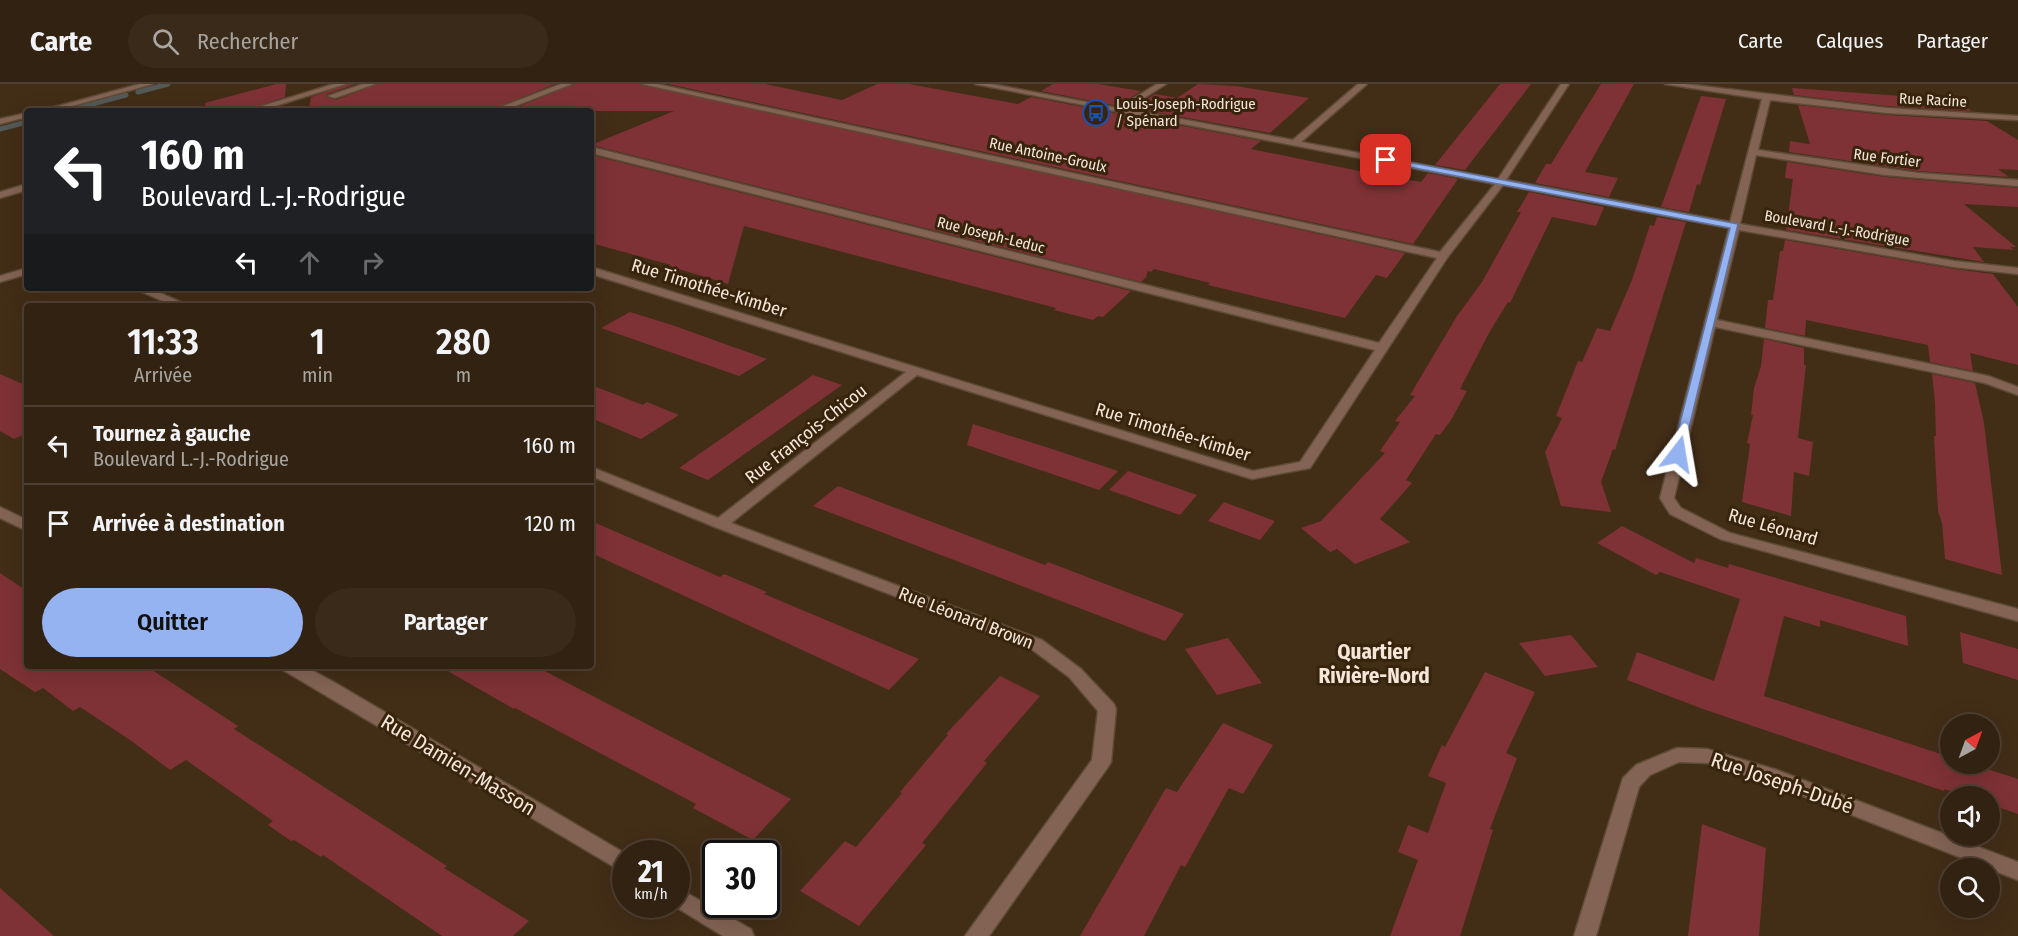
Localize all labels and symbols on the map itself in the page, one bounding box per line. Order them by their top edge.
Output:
street label: Rue Racine [1899,89,1967,111]
place label: Louis-Joseph-Rodrigue / Spénard [1116,95,1256,130]
bus stop icon: Louis-Joseph-Rodrigue / Spénard [1081,98,1111,128]
street label: Rue Antoine-Groulx [988,134,1109,176]
pin [1360,134,1411,185]
street label: Rue Fortier [1852,145,1922,171]
street label: Boulevard L.-J.-Rodrigue [1763,206,1911,250]
street label: Rue Joseph-Leduc [935,213,1047,257]
street label: Rue Timothée-Kimber [629,254,790,322]
street label: Rue François-Chicou [741,380,871,488]
street label: Rue Timothée-Kimber [1093,398,1254,466]
position arrow [1646,422,1710,486]
street label: Rue Léonard [1726,504,1820,550]
street label: Rue Léonard Brown [895,582,1037,654]
district label: Quartier Rivière-Nord [1318,639,1430,689]
street label: Rue Damien-Masson [376,709,540,821]
north arrow [1940,714,2000,774]
street label: Rue Joseph-Dubé [1708,747,1856,819]
speed limit sign: 30 [702,840,780,918]

